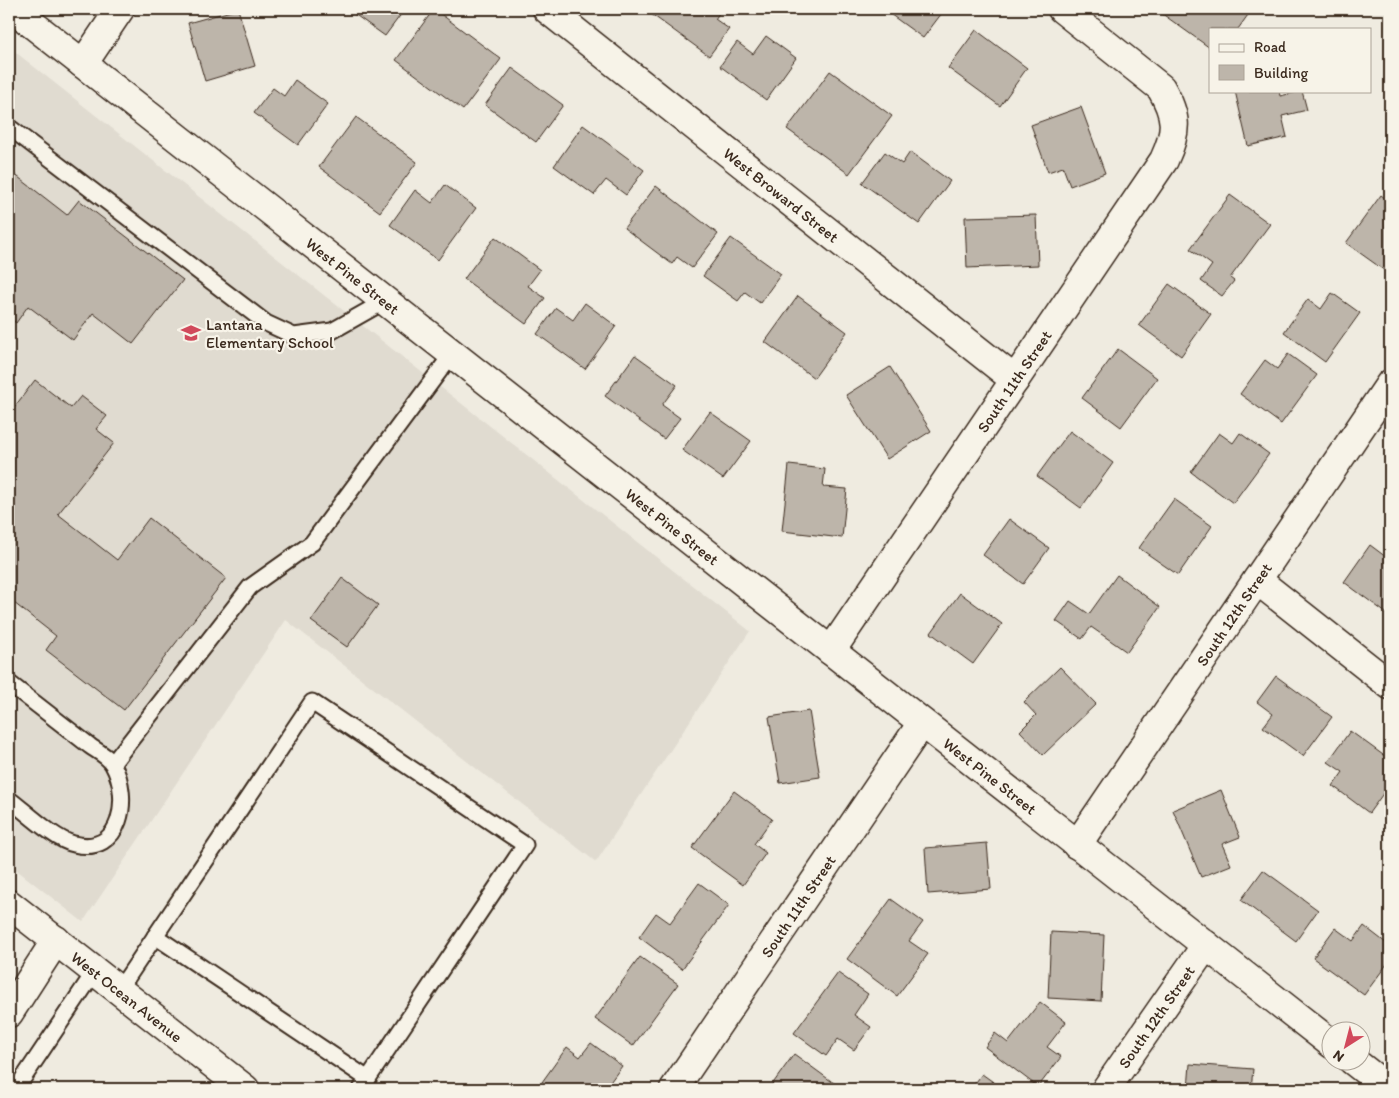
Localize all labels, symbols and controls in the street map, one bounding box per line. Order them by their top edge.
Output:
legend [1209,28,1372,92]
text: Road [1254,38,1287,56]
text: Building [1254,64,1308,82]
street label: West Broward Street [719,144,843,247]
street label: West Pine Street [302,234,403,319]
place label: Lantana Elementary School [206,315,334,352]
school or university icon: Lantana Elementary School [180,322,202,344]
street label: South 11th Street [973,327,1056,436]
street label: West Pine Street [621,484,722,569]
street label: South 12th Street [1192,559,1276,670]
street label: West Pine Street [939,734,1040,819]
street label: South 11th Street [757,852,840,961]
street label: West Ocean Avenue [67,947,186,1047]
street label: South 12th Street [1114,962,1199,1072]
north arrow [1322,1020,1372,1070]
text: N [1330,1046,1347,1066]

